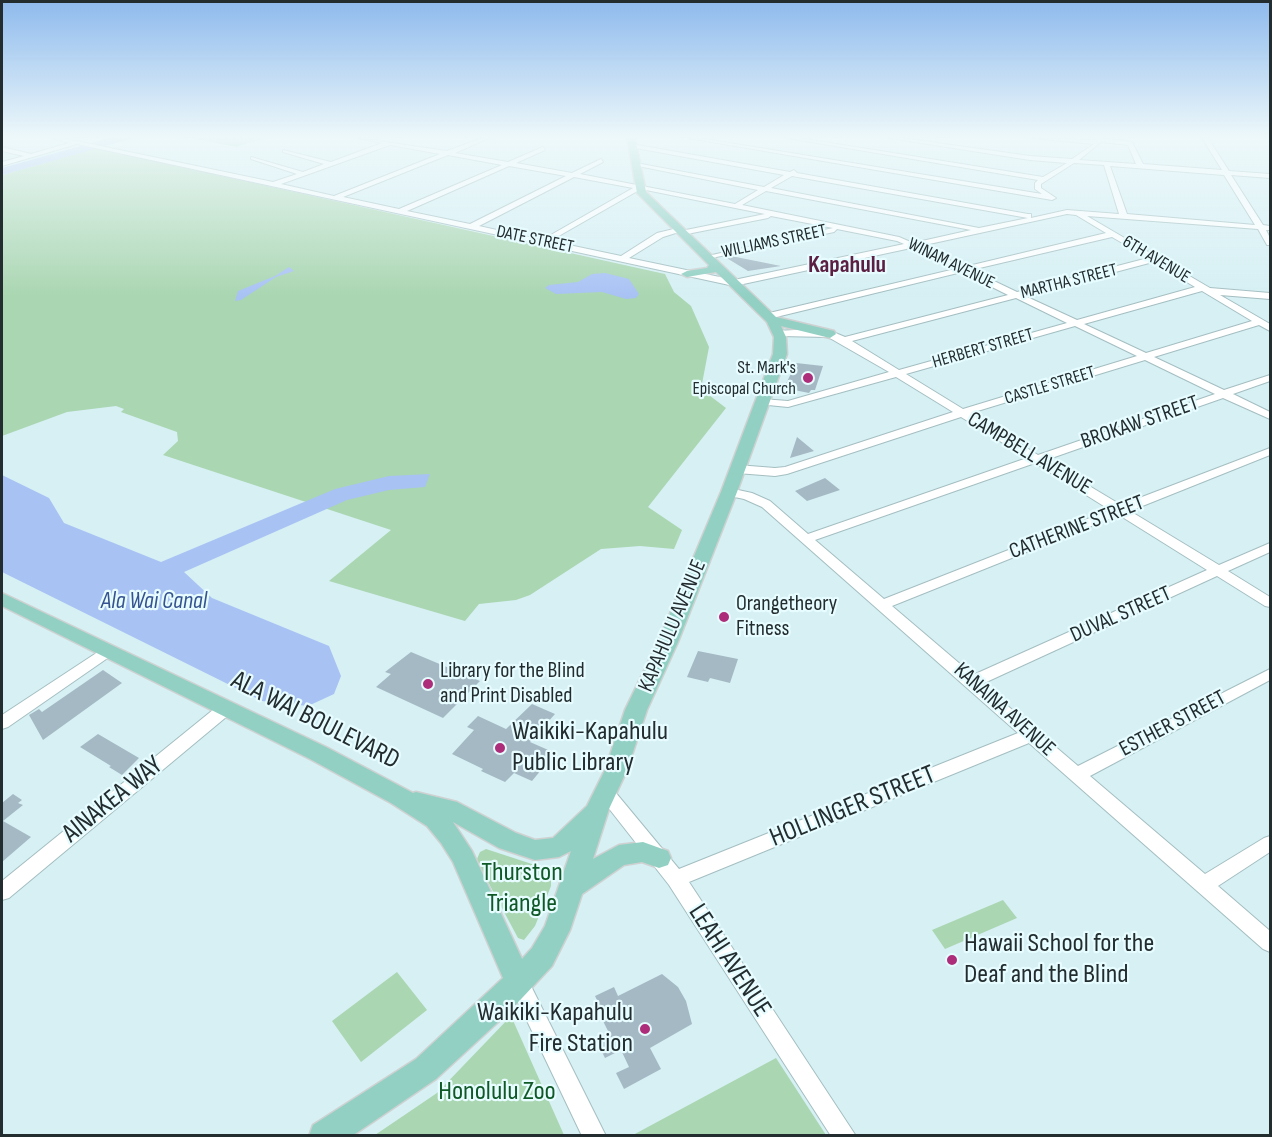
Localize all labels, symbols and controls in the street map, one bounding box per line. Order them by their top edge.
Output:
street label: WILLIAMS STREET [720,220,828,264]
street label: DATE STREET [494,221,576,259]
street label: 6TH AVENUE [1118,231,1194,289]
street label: WINAM AVENUE [904,234,998,294]
district label: Kapahulu [808,252,886,280]
street label: MARTHA STREET [1018,260,1120,304]
street label: HERBERT STREET [930,324,1036,374]
place label: St. Mark's Episcopal Church [692,357,796,400]
street label: CASTLE STREET [1002,362,1098,410]
marker: St. Mark's Episcopal Church [801,371,815,385]
street label: BROKAW STREET [1078,391,1202,455]
street label: CAMPBELL AVENUE [962,407,1096,501]
street label: CATHERINE STREET [1006,490,1148,566]
street label: KAPAHULU AVENUE [633,556,713,696]
street label: DUVAL STREET [1067,581,1175,649]
water label: Ala Wai Canal [101,588,207,616]
place label: Orangetheory Fitness [736,591,837,642]
marker: Orangetheory Fitness [717,610,731,624]
place label: Library for the Blind and Print Disabled [440,658,585,710]
street label: KANAINA AVENUE [948,658,1060,762]
street label: ALA WAI BOULEVARD [225,665,405,777]
marker: Library for the Blind and Print Disabled [421,677,435,691]
street label: ESTHER STREET [1115,685,1231,763]
place label: Waikiki-Kapahulu Public Library [512,716,668,779]
marker: Waikiki-Kapahulu Public Library [493,741,507,755]
street label: AINAKEA WAY [56,750,170,850]
street label: HOLLINGER STREET [765,759,941,855]
park label: Thurston Triangle [481,857,563,920]
street label: LEAHI AVENUE [680,898,778,1024]
place label: Hawaii School for the Deaf and the Blind [964,928,1154,991]
marker: Hawaii School for the Deaf and the Blind [945,953,959,967]
place label: Waikiki-Kapahulu Fire Station [477,997,633,1060]
marker: Waikiki-Kapahulu Fire Station [638,1022,652,1036]
park label: Honolulu Zoo [438,1076,556,1108]

